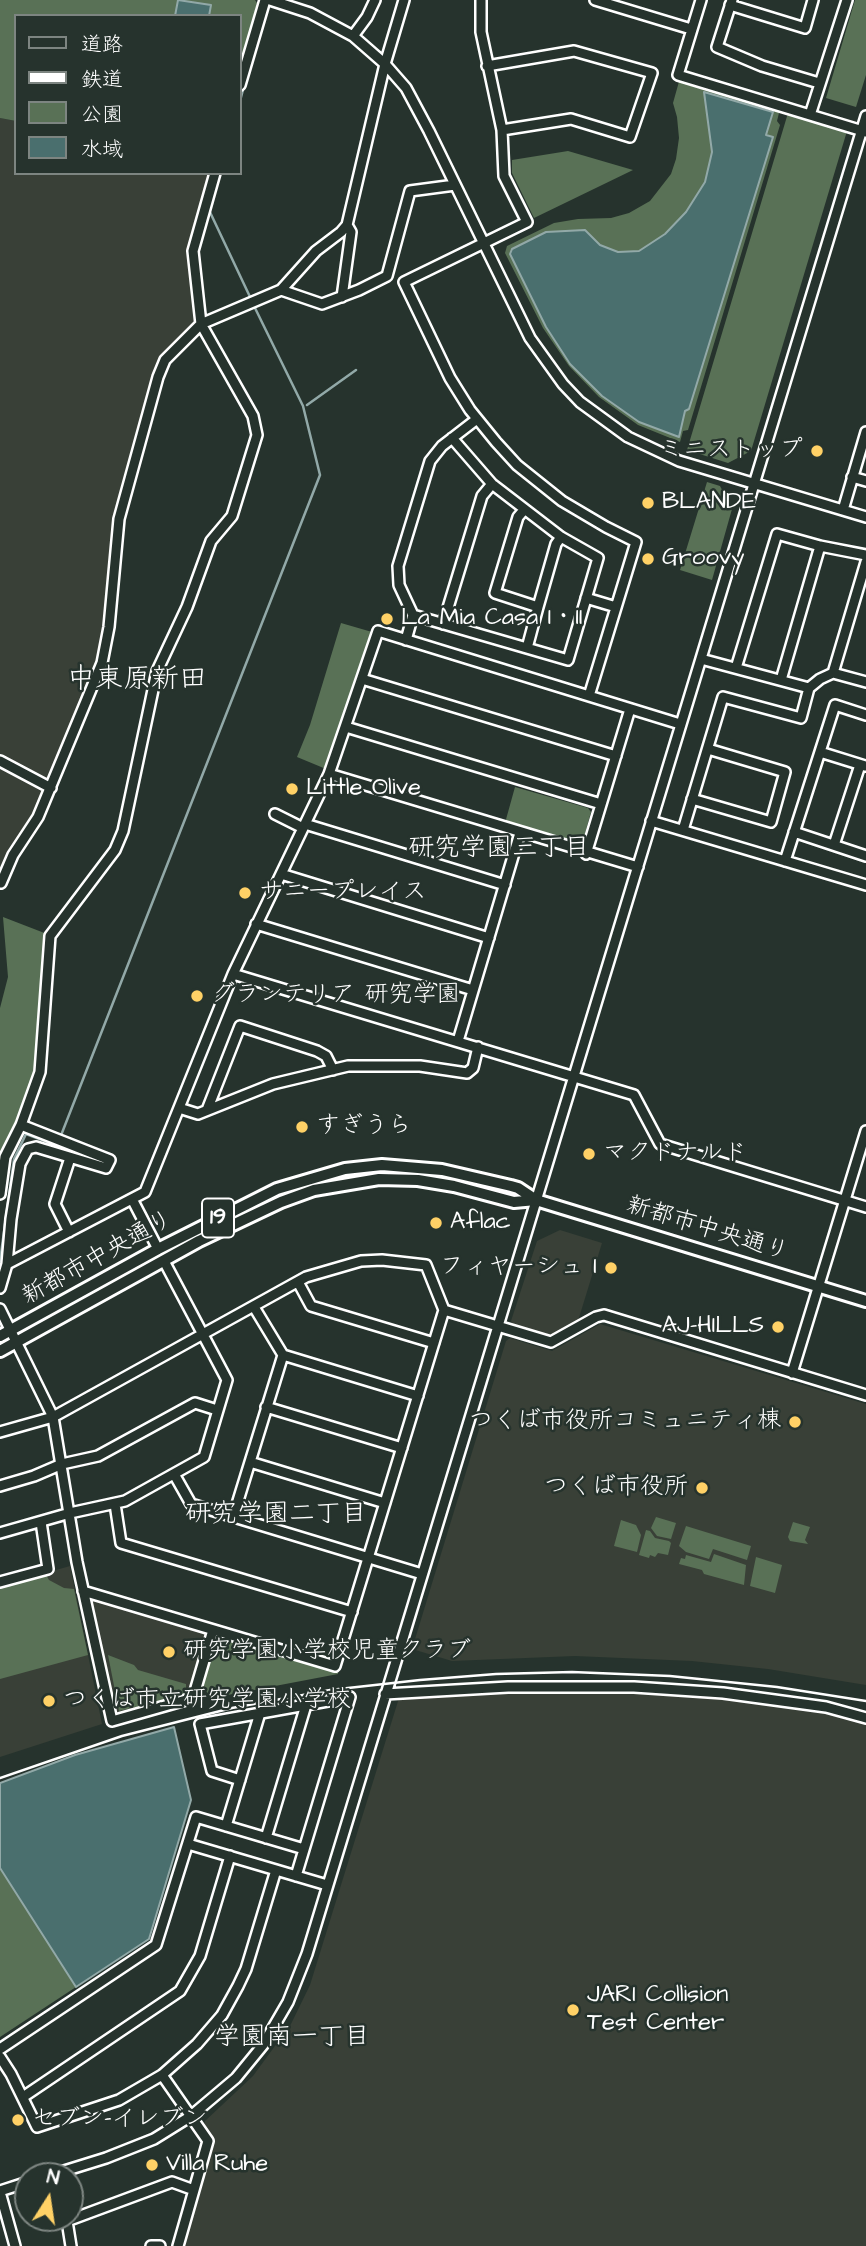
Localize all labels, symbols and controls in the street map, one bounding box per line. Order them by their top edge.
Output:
legend [14,14,242,175]
text: 道路 [81,30,123,59]
text: 鉄道 [81,65,123,94]
text: 公園 [81,100,123,129]
text: 水域 [81,135,123,164]
place label: ミニストップ [659,437,803,465]
marker: ミニストップ [809,443,825,459]
place label: BLANDE [662,489,756,517]
marker: BLANDE [640,495,656,511]
place label: Groovy [662,545,744,573]
marker: Groovy [640,551,656,567]
place label: La Mia Casa I・II [401,605,583,633]
marker: La Mia Casa I・II [379,611,395,627]
district label: 中東原新田 [67,664,207,698]
place label: Little Olive [306,775,421,803]
marker: Little Olive [284,781,300,797]
district label: 研究学園三丁目 [408,834,590,866]
place label: サニープレイス [259,879,427,907]
marker: サニープレイス [237,885,253,901]
place label: グランテリア 研究学園 [211,982,461,1010]
marker: グランテリア 研究学園 [189,988,205,1004]
place label: すぎうら [316,1113,412,1141]
marker: すぎうら [294,1119,310,1135]
place label: マクドナルド [603,1140,747,1168]
marker: マクドナルド [581,1146,597,1162]
street label: 新都市中央通り [622,1192,792,1268]
road number: 19 [202,1198,234,1238]
street label: 新都市中央通り [18,1206,178,1312]
place label: Aflac [450,1209,511,1237]
marker: Aflac [428,1215,444,1231]
place label: フィヤーシュ I [440,1254,597,1282]
marker: フィヤーシュ I [603,1260,619,1276]
place label: AJ-HILLS [662,1313,764,1341]
marker: AJ-HILLS [770,1319,786,1335]
place label: つくば市役所コミュニティ棟 [469,1408,781,1436]
marker: つくば市役所コミュニティ棟 [787,1414,803,1430]
place label: つくば市役所 [544,1474,688,1502]
marker: つくば市役所 [694,1480,710,1496]
district label: 研究学園二丁目 [185,1500,367,1532]
place label: 研究学園小学校児童クラブ [183,1638,471,1666]
marker: 研究学園小学校児童クラブ [161,1644,177,1660]
place label: つくば市立研究学園小学校 [63,1687,351,1715]
marker: つくば市立研究学園小学校 [41,1693,57,1709]
place label: JARI Collision Test Center [587,1982,728,2038]
marker: JARI Collision Test Center [565,2002,581,2018]
district label: 学園南一丁目 [214,2023,370,2055]
place label: セブン-イレブン [32,2106,207,2134]
marker: セブン-イレブン [10,2112,26,2128]
place label: Villa Ruhe [166,2151,268,2179]
marker: Villa Ruhe [144,2157,160,2173]
north arrow [14,2162,84,2232]
text: N [44,2163,62,2192]

